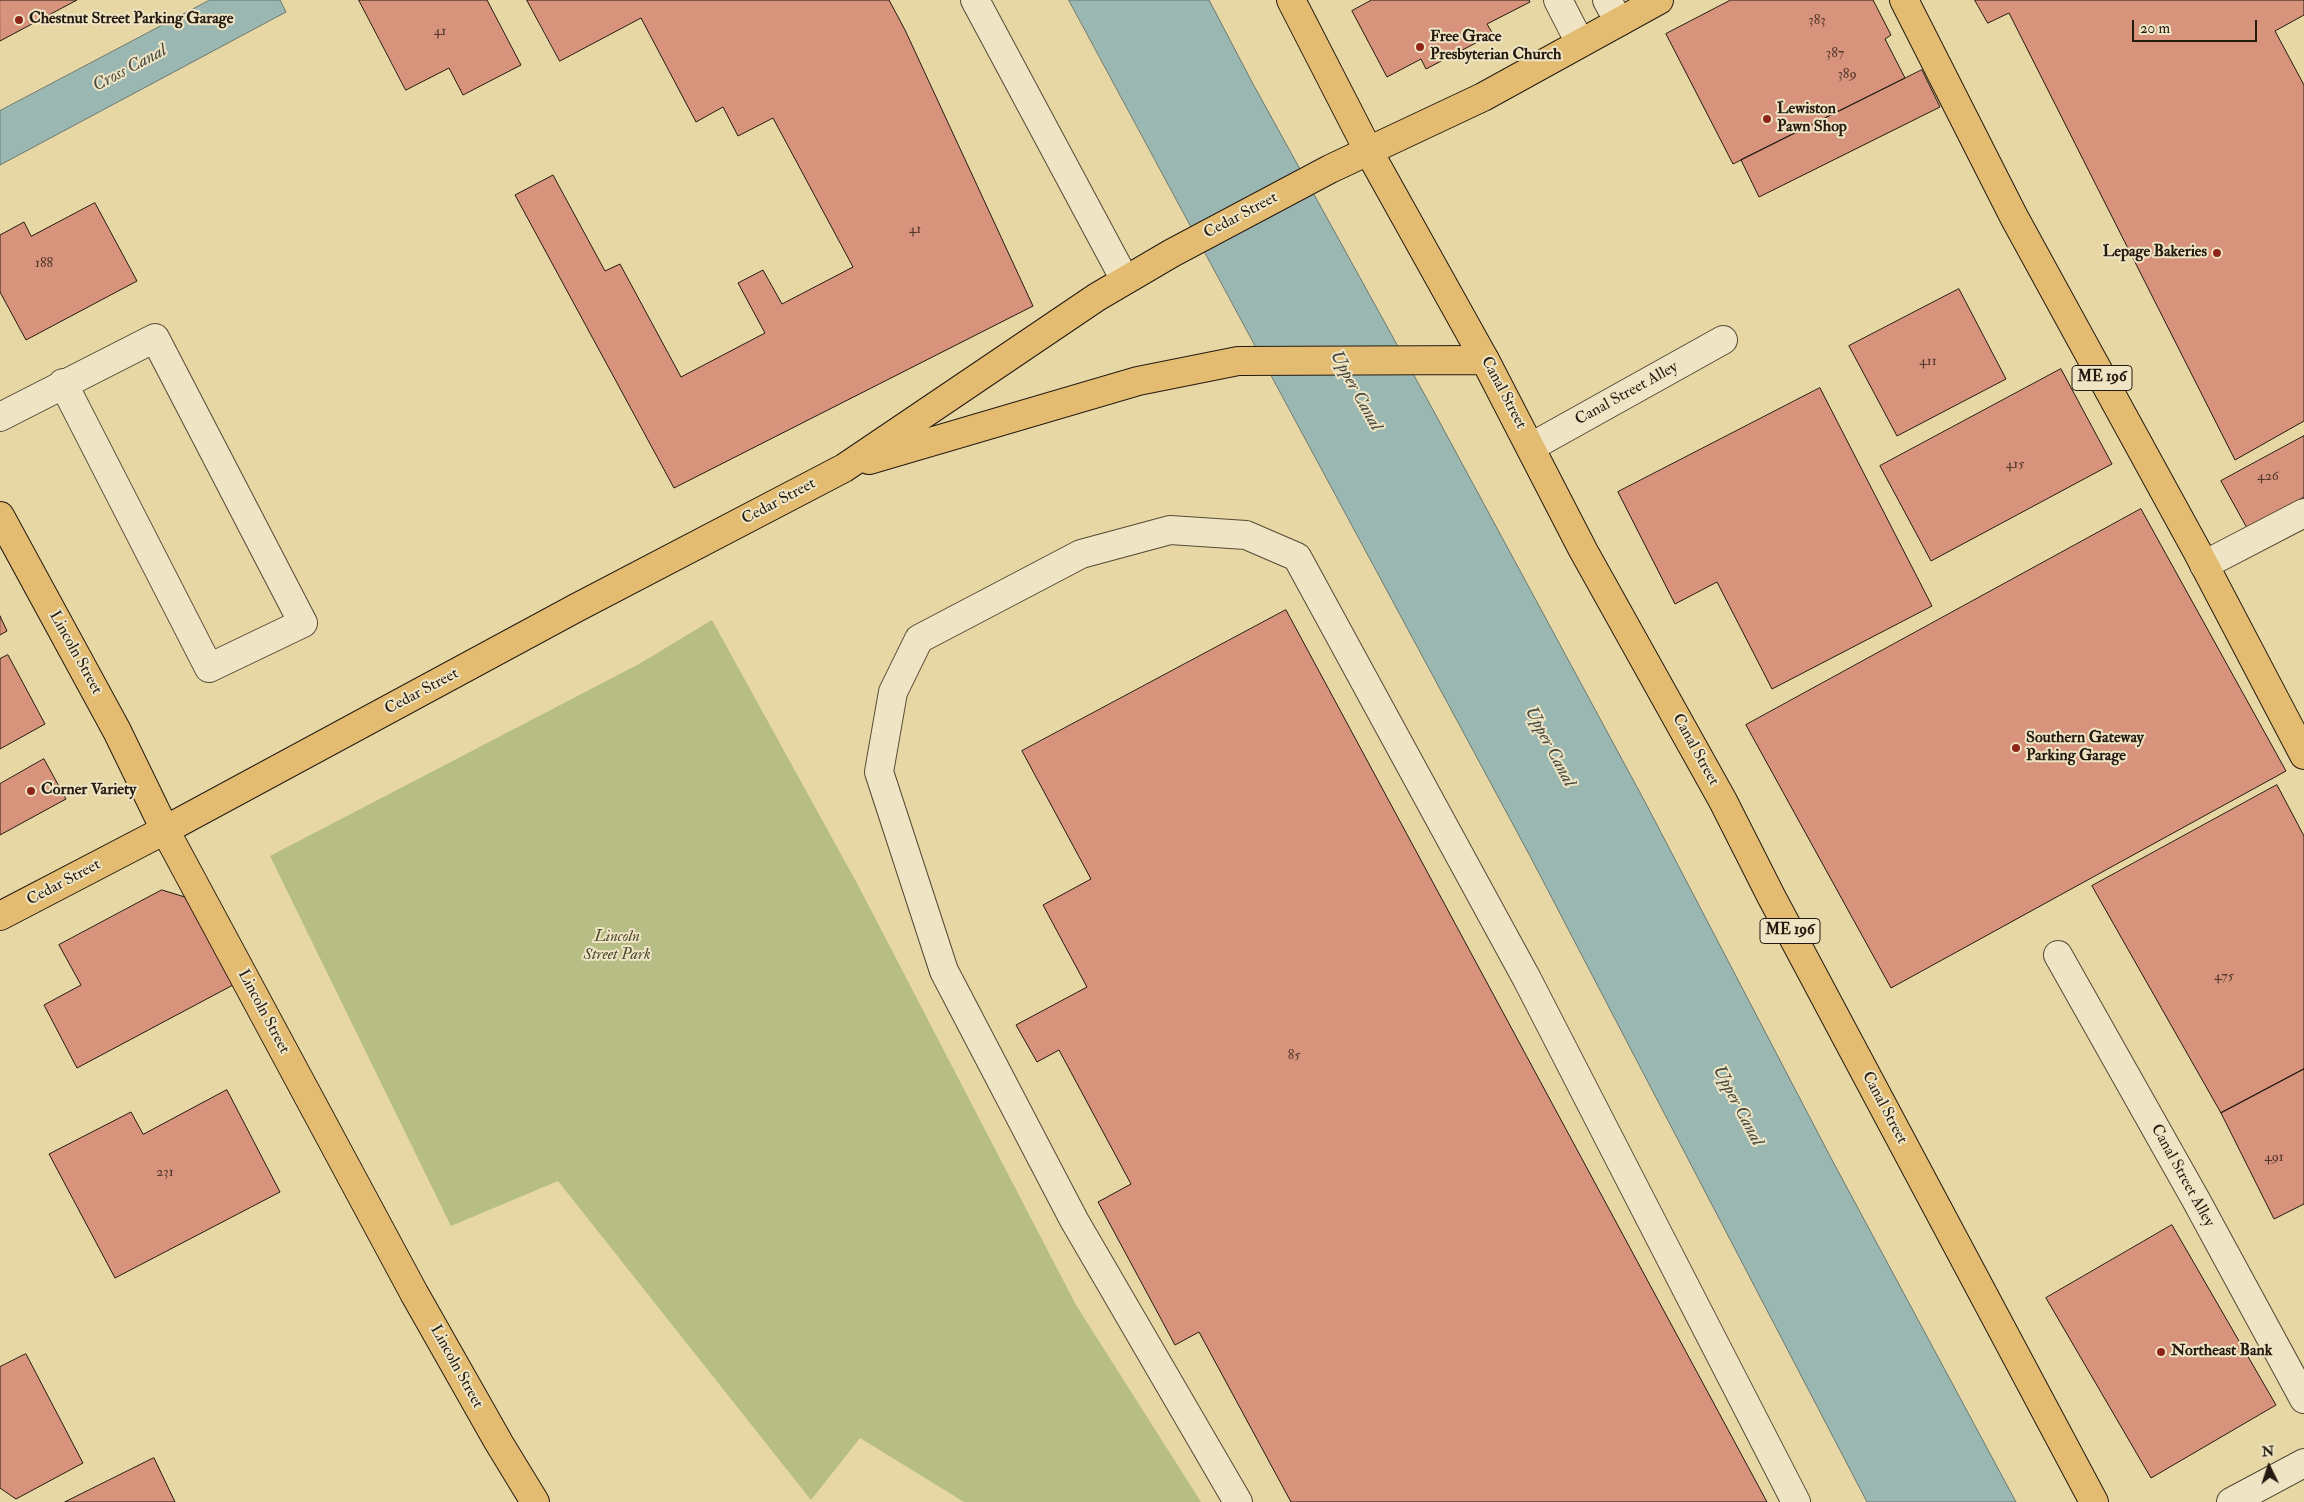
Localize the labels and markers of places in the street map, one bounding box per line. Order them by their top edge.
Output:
place label: Chestnut Street Parking Garage [29,10,233,30]
marker: Chestnut Street Parking Garage [13,14,25,26]
place label: Free Grace Presbyterian Church [1430,28,1561,66]
marker: Free Grace Presbyterian Church [1414,41,1426,53]
place label: Lewiston Pawn Shop [1777,100,1847,138]
marker: Lewiston Pawn Shop [1761,113,1773,125]
place label: Lepage Bakeries [2103,243,2207,263]
marker: Lepage Bakeries [2211,247,2223,259]
place label: Southern Gateway Parking Garage [2026,729,2144,767]
marker: Southern Gateway Parking Garage [2010,742,2022,754]
place label: Corner Variety [41,781,136,801]
marker: Corner Variety [25,785,37,797]
place label: Northeast Bank [2171,1342,2272,1362]
marker: Northeast Bank [2155,1346,2167,1358]

